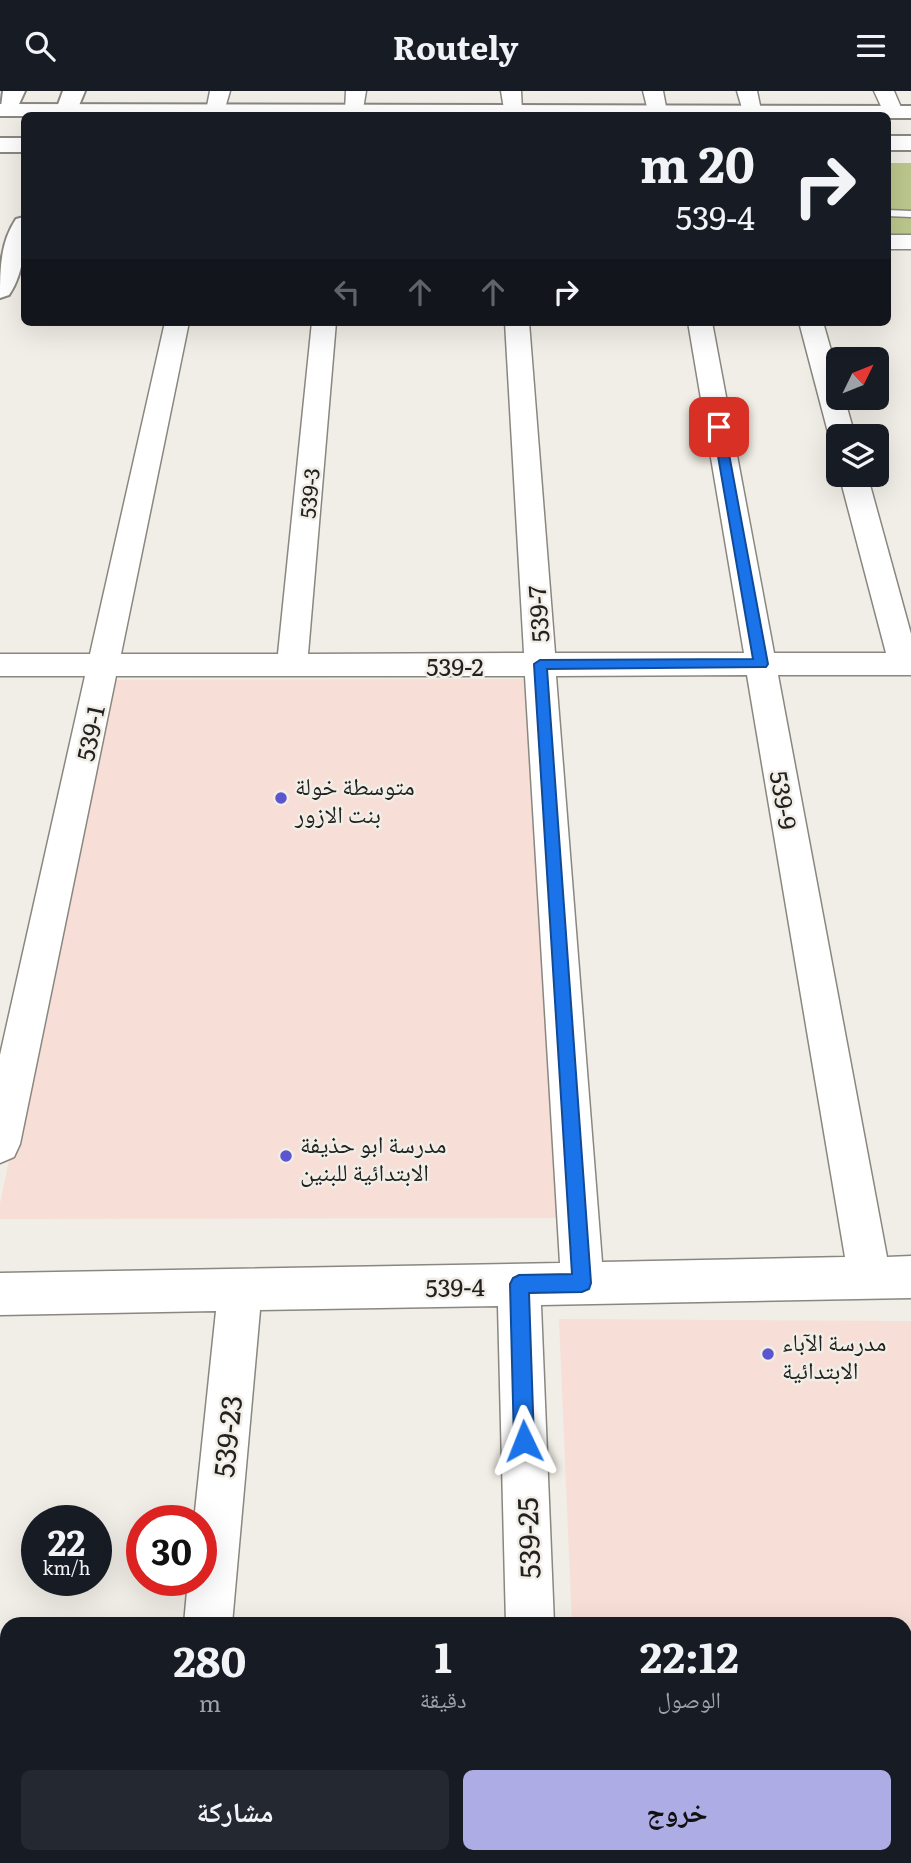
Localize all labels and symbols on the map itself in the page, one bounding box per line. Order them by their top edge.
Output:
north arrow [826,347,889,409]
pin [689,397,749,457]
street label: 539-3 [290,466,326,520]
street label: 539-7 [518,584,556,644]
street label: 539-2 [426,648,484,683]
street label: 539-1 [66,702,112,764]
place label: متوسطة خولة بنت الازور [294,767,415,830]
street label: 539-9 [763,768,807,832]
marker: متوسطة خولة بنت الازور [273,790,289,806]
place label: مدرسة ابو حذيفة الابتدائية للبنين [300,1125,446,1188]
marker: مدرسة ابو حذيفة الابتدائية للبنين [278,1148,294,1164]
street label: 539-4 [425,1268,485,1304]
place label: مدرسة الآباء الابتدائية [782,1323,886,1386]
marker: مدرسة الآباء الابتدائية [760,1346,776,1362]
street label: 539-23 [201,1393,251,1479]
position arrow [487,1404,561,1478]
street label: 539-25 [505,1497,549,1579]
speed limit sign: 30 [126,1505,217,1596]

